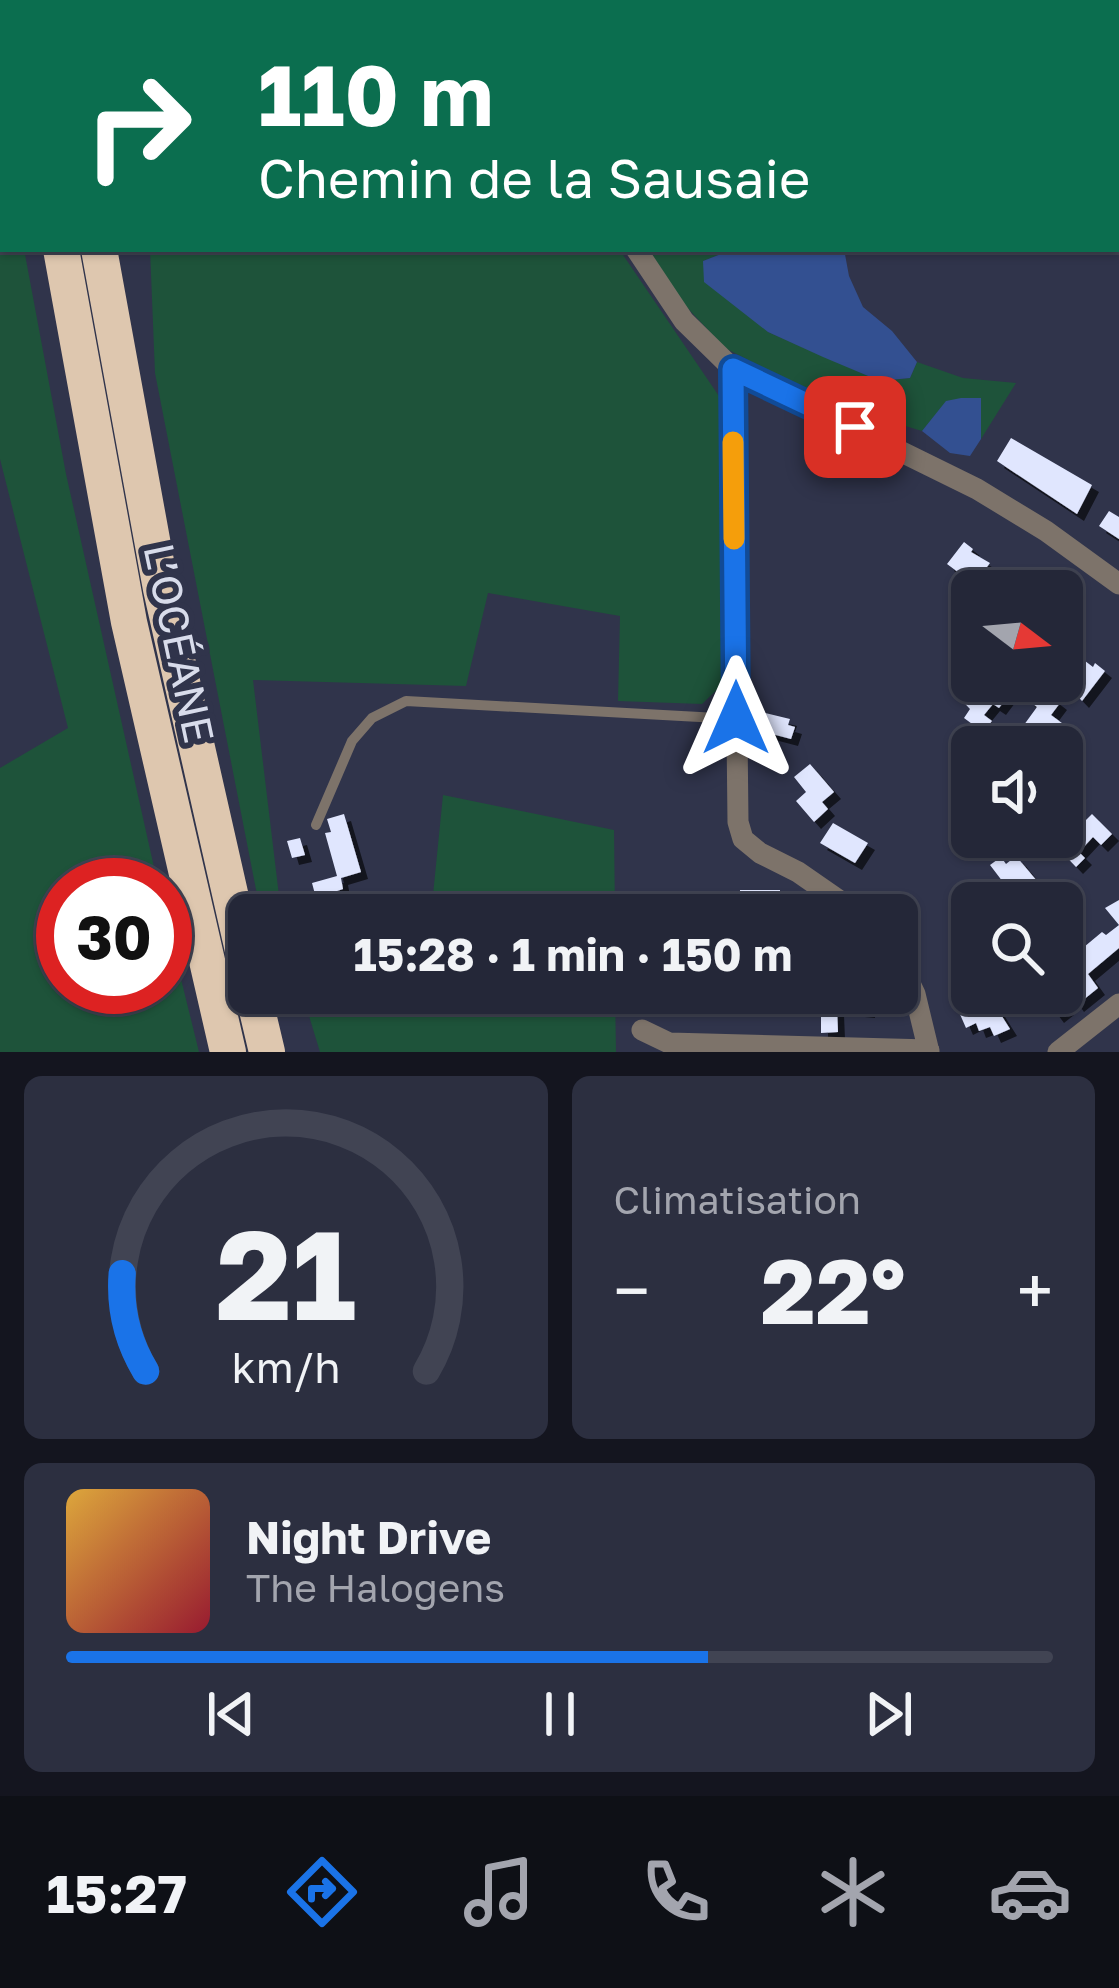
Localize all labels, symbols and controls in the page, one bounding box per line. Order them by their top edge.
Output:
text: 110 m [258,44,494,144]
icon: right [60,48,216,204]
text: Chemin de la Sausaie [258,145,810,210]
pin [804,376,906,478]
icon: arrive [822,394,888,460]
street label: L’OCÉANE [135,539,225,747]
north arrow [951,570,1083,702]
map controls [951,570,1083,1014]
position arrow [673,655,799,781]
button: sound [951,726,1083,858]
speed limit sign: 30 [36,858,192,1014]
button: search [951,882,1083,1014]
text: 15:28 · 1 min · 150 m [354,927,792,981]
text: Climatisation [614,1176,861,1223]
text: 21 [216,1198,356,1347]
text: 22° [761,1236,906,1344]
text: − [614,1250,650,1330]
text: + [1017,1250,1053,1330]
text: km/h [231,1340,340,1391]
text: Night Drive [246,1510,491,1564]
text: The Halogens [246,1564,505,1611]
icon: previous [198,1681,264,1747]
icon: pause [527,1681,593,1747]
icon: next [856,1681,922,1747]
icon: directions [280,1850,364,1934]
icon: music [457,1850,541,1934]
icon: phone [634,1850,718,1934]
icon: climate [811,1850,895,1934]
icon: car [988,1850,1072,1934]
text: 15:27 [47,1860,187,1925]

